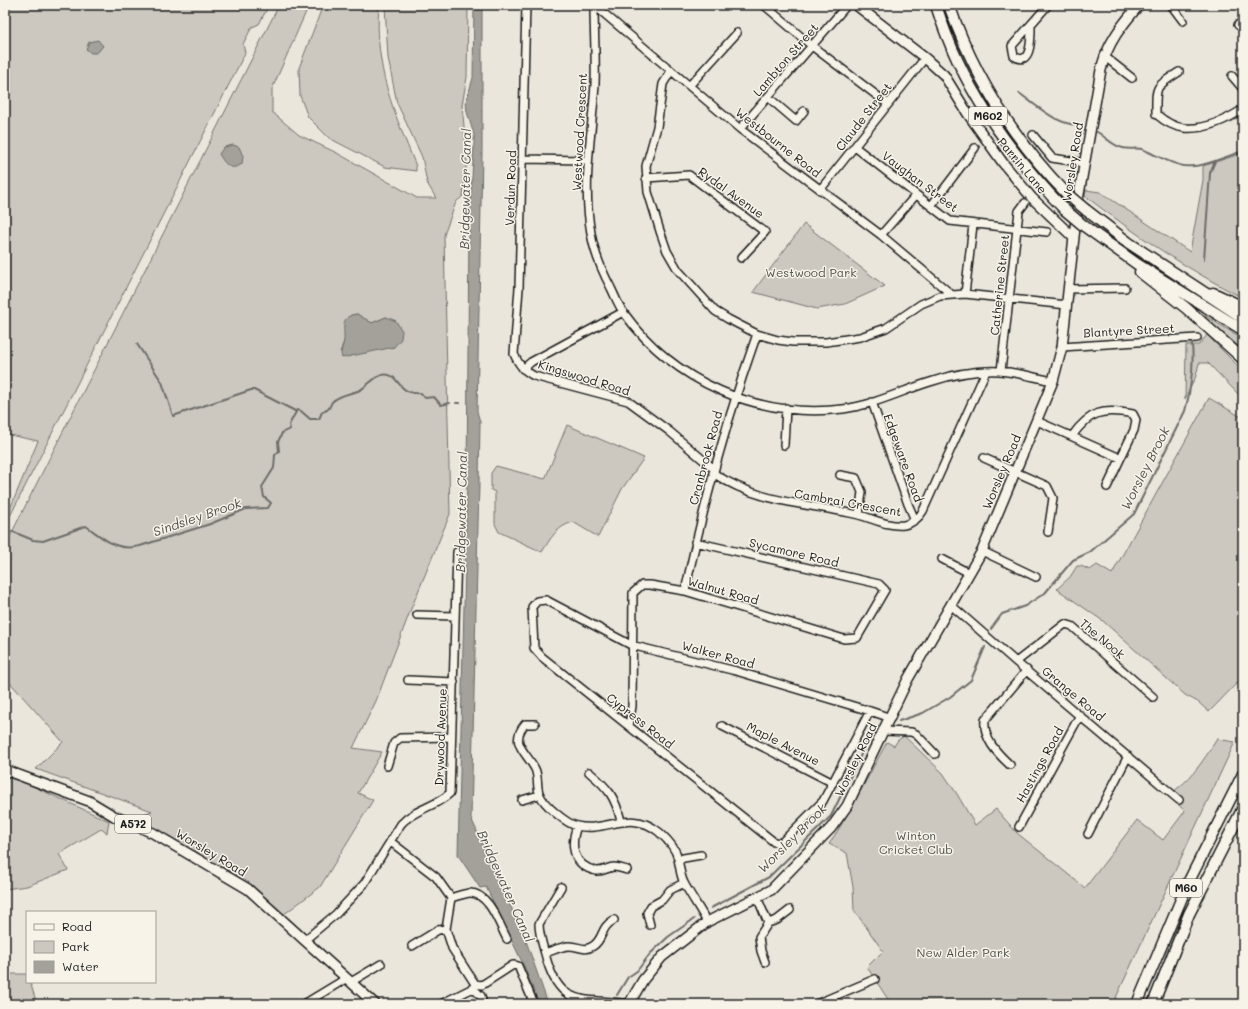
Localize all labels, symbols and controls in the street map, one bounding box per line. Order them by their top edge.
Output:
street label: Lambton Street [749,19,821,99]
street label: Westwood Crescent [568,72,590,191]
street label: Claude Street [831,79,895,154]
street label: Westbourne Road [733,104,825,181]
road number: M602 [969,107,1007,125]
street label: Worsley Road [1058,121,1086,203]
water label: Bridgewater Canal [455,128,474,250]
street label: Parrin Lane [994,134,1051,197]
street label: Vaughan Street [879,147,962,215]
street label: Verdun Road [501,149,519,226]
street label: Rydal Avenue [696,163,768,221]
street label: Catherine Street [986,234,1012,336]
park label: Westwood Park [765,264,857,280]
street label: Blantyre Street [1083,320,1175,340]
street label: Kingswood Road [536,355,633,399]
street label: Cranbrook Road [685,409,725,507]
street label: Edgeware Road [881,411,927,504]
water label: Worsley Brook [1116,422,1173,512]
street label: Worsley Road [978,431,1024,512]
water label: Bridgewater Canal [451,451,470,573]
street label: Cambrai Crescent [793,485,903,519]
water label: Sindsley Brook [150,493,244,540]
street label: Sycamore Road [748,534,841,570]
street label: Walnut Road [686,572,761,608]
street label: The Nook [1077,615,1129,662]
street label: Walker Road [680,637,757,672]
street label: Grange Road [1039,662,1109,724]
street label: Drywood Avenue [430,688,450,786]
street label: Cypress Road [604,689,678,752]
street label: Maple Avenue [744,718,823,768]
street label: Worsley Road [830,720,880,799]
street label: Hastings Road [1012,724,1067,805]
water label: Worsley Brook [753,799,831,876]
road number: A572 [115,815,151,833]
street label: Worsley Road [173,825,250,880]
water label: Bridgewater Canal [474,827,539,945]
park label: Winton Cricket Club [879,827,953,857]
road number: M60 [1170,879,1202,897]
legend [26,911,156,983]
text: Road [62,918,92,934]
text: Park [62,938,89,954]
park label: New Alder Park [917,944,1009,960]
text: Water [62,958,99,974]

